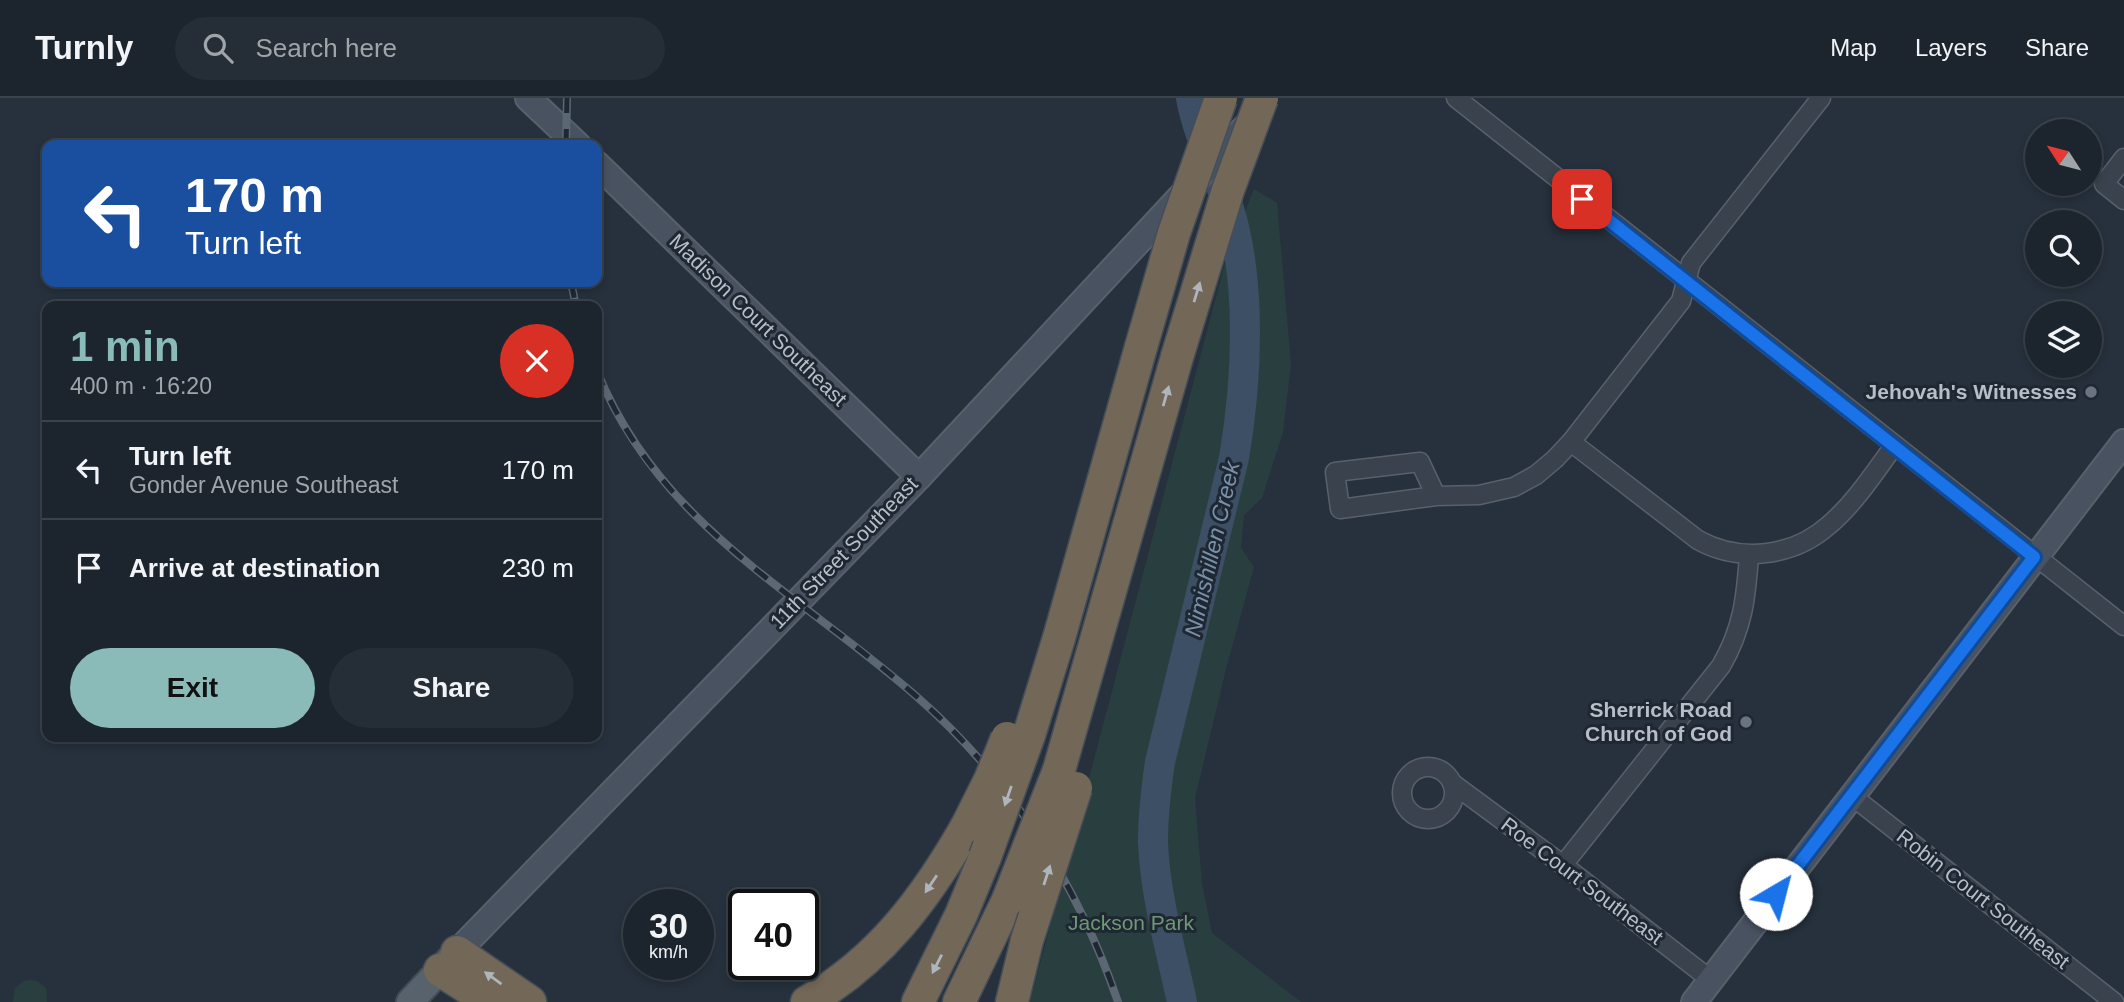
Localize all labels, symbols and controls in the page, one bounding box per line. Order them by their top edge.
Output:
search box [175,17,665,80]
text: Turnly [35,29,133,66]
icon: search [199,29,237,67]
text: Search here [255,33,397,63]
text: Map [1830,34,1877,61]
text: Layers [1915,34,1987,61]
text: Share [2025,34,2089,61]
north arrow [2025,119,2102,196]
map controls [2025,119,2102,378]
icon: left [70,168,161,259]
text: 170 m [185,168,324,222]
pin [1552,169,1612,229]
icon: arrive [1563,180,1601,218]
button: search [2025,210,2102,287]
text: Turn left [185,225,301,261]
street label: Madison Court Southeast [665,229,852,410]
one-way arrow [1192,281,1202,302]
button: layers [2025,301,2102,378]
text: 1 min [70,323,180,370]
button: close [500,324,574,398]
text: 400 m · 16:20 [70,373,212,399]
place label: Jehovah's Witnesses [1866,380,2077,403]
marker: Jehovah's Witnesses [2083,384,2099,400]
one-way arrow [1162,385,1172,406]
text: Turn left [129,441,231,471]
icon: left [70,451,108,489]
text: 170 m [502,455,574,485]
water label: Nimishillen Creek [1179,457,1245,639]
text: Gonder Avenue Southeast [129,472,398,498]
street label: 11th Street Southeast [765,472,922,633]
icon: arrive [70,549,108,587]
text: Arrive at destination [129,553,380,583]
text: 230 m [502,553,574,583]
button: Exit [70,648,315,728]
button: Share [329,648,574,728]
place label: Sherrick Road Church of God [1585,698,1732,745]
marker: Sherrick Road Church of God [1738,714,1754,730]
one-way arrow [1002,786,1013,807]
street label: Roe Court Southeast [1497,812,1668,949]
street label: Robin Court Southeast [1893,824,2074,973]
position arrow [1739,857,1813,931]
one-way arrow [1043,864,1053,885]
one-way arrow [925,874,938,894]
speed limit sign: 40 [728,889,819,980]
text: 30 [649,906,688,945]
park label: Jackson Park [1068,911,1195,934]
text: km/h [649,942,688,962]
one-way arrow [932,954,943,974]
one-way arrow [484,971,502,985]

